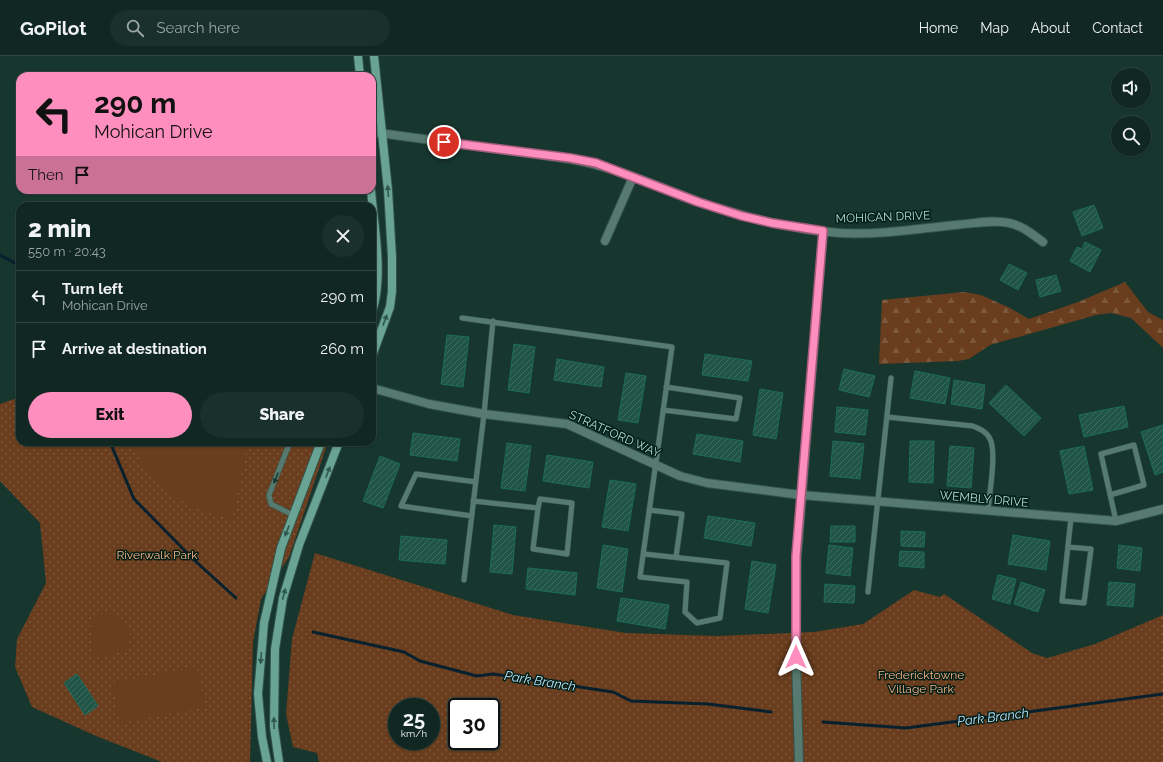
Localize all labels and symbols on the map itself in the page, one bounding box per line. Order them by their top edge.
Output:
pin [427,125,461,159]
one-way arrow [384,185,391,197]
street label: MOHICAN DRIVE [835,208,931,226]
one-way arrow [383,313,389,325]
street label: STRATFORD WAY [567,408,663,461]
one-way arrow [325,465,331,477]
one-way arrow [272,473,278,485]
street label: WEMBLY DRIVE [939,488,1029,510]
one-way arrow [284,525,290,537]
park label: Riverwalk Park [116,548,198,562]
one-way arrow [282,588,288,601]
position arrow [775,636,817,678]
one-way arrow [258,652,264,664]
water label: Park Branch [503,668,577,694]
park label: Fredericktowne Village Park [878,668,964,696]
speed limit sign: 30 [448,698,500,750]
water label: Park Branch [956,705,1030,729]
one-way arrow [271,716,277,729]

